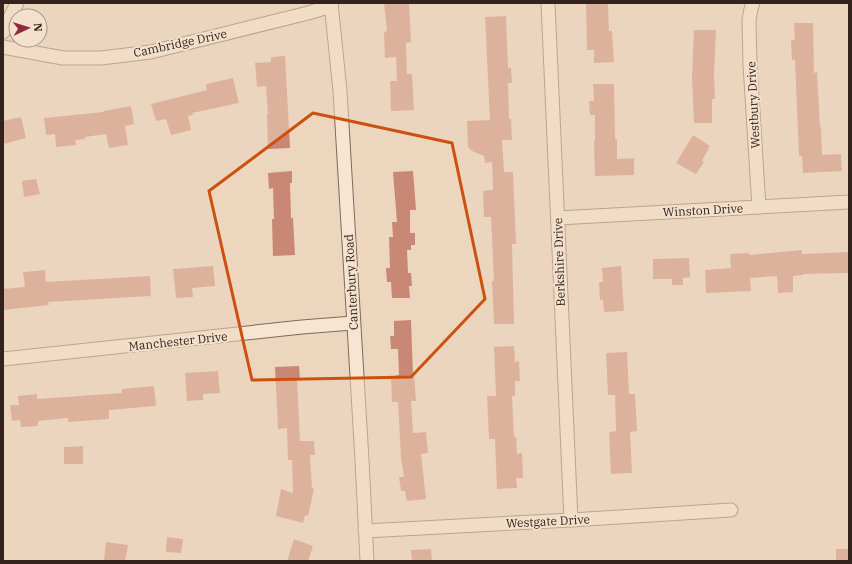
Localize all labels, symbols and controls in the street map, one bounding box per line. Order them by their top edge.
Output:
north arrow [8,8,48,48]
text: N [31,22,45,32]
street label: Cambridge Drive [132,26,228,60]
street label: Westbury Drive [743,61,763,149]
street label: Winston Drive [662,200,744,220]
street label: Berkshire Drive [550,217,568,307]
street label: Canterbury Road [341,234,361,330]
street label: Manchester Drive [128,328,228,354]
street label: Westgate Drive [506,511,590,531]

